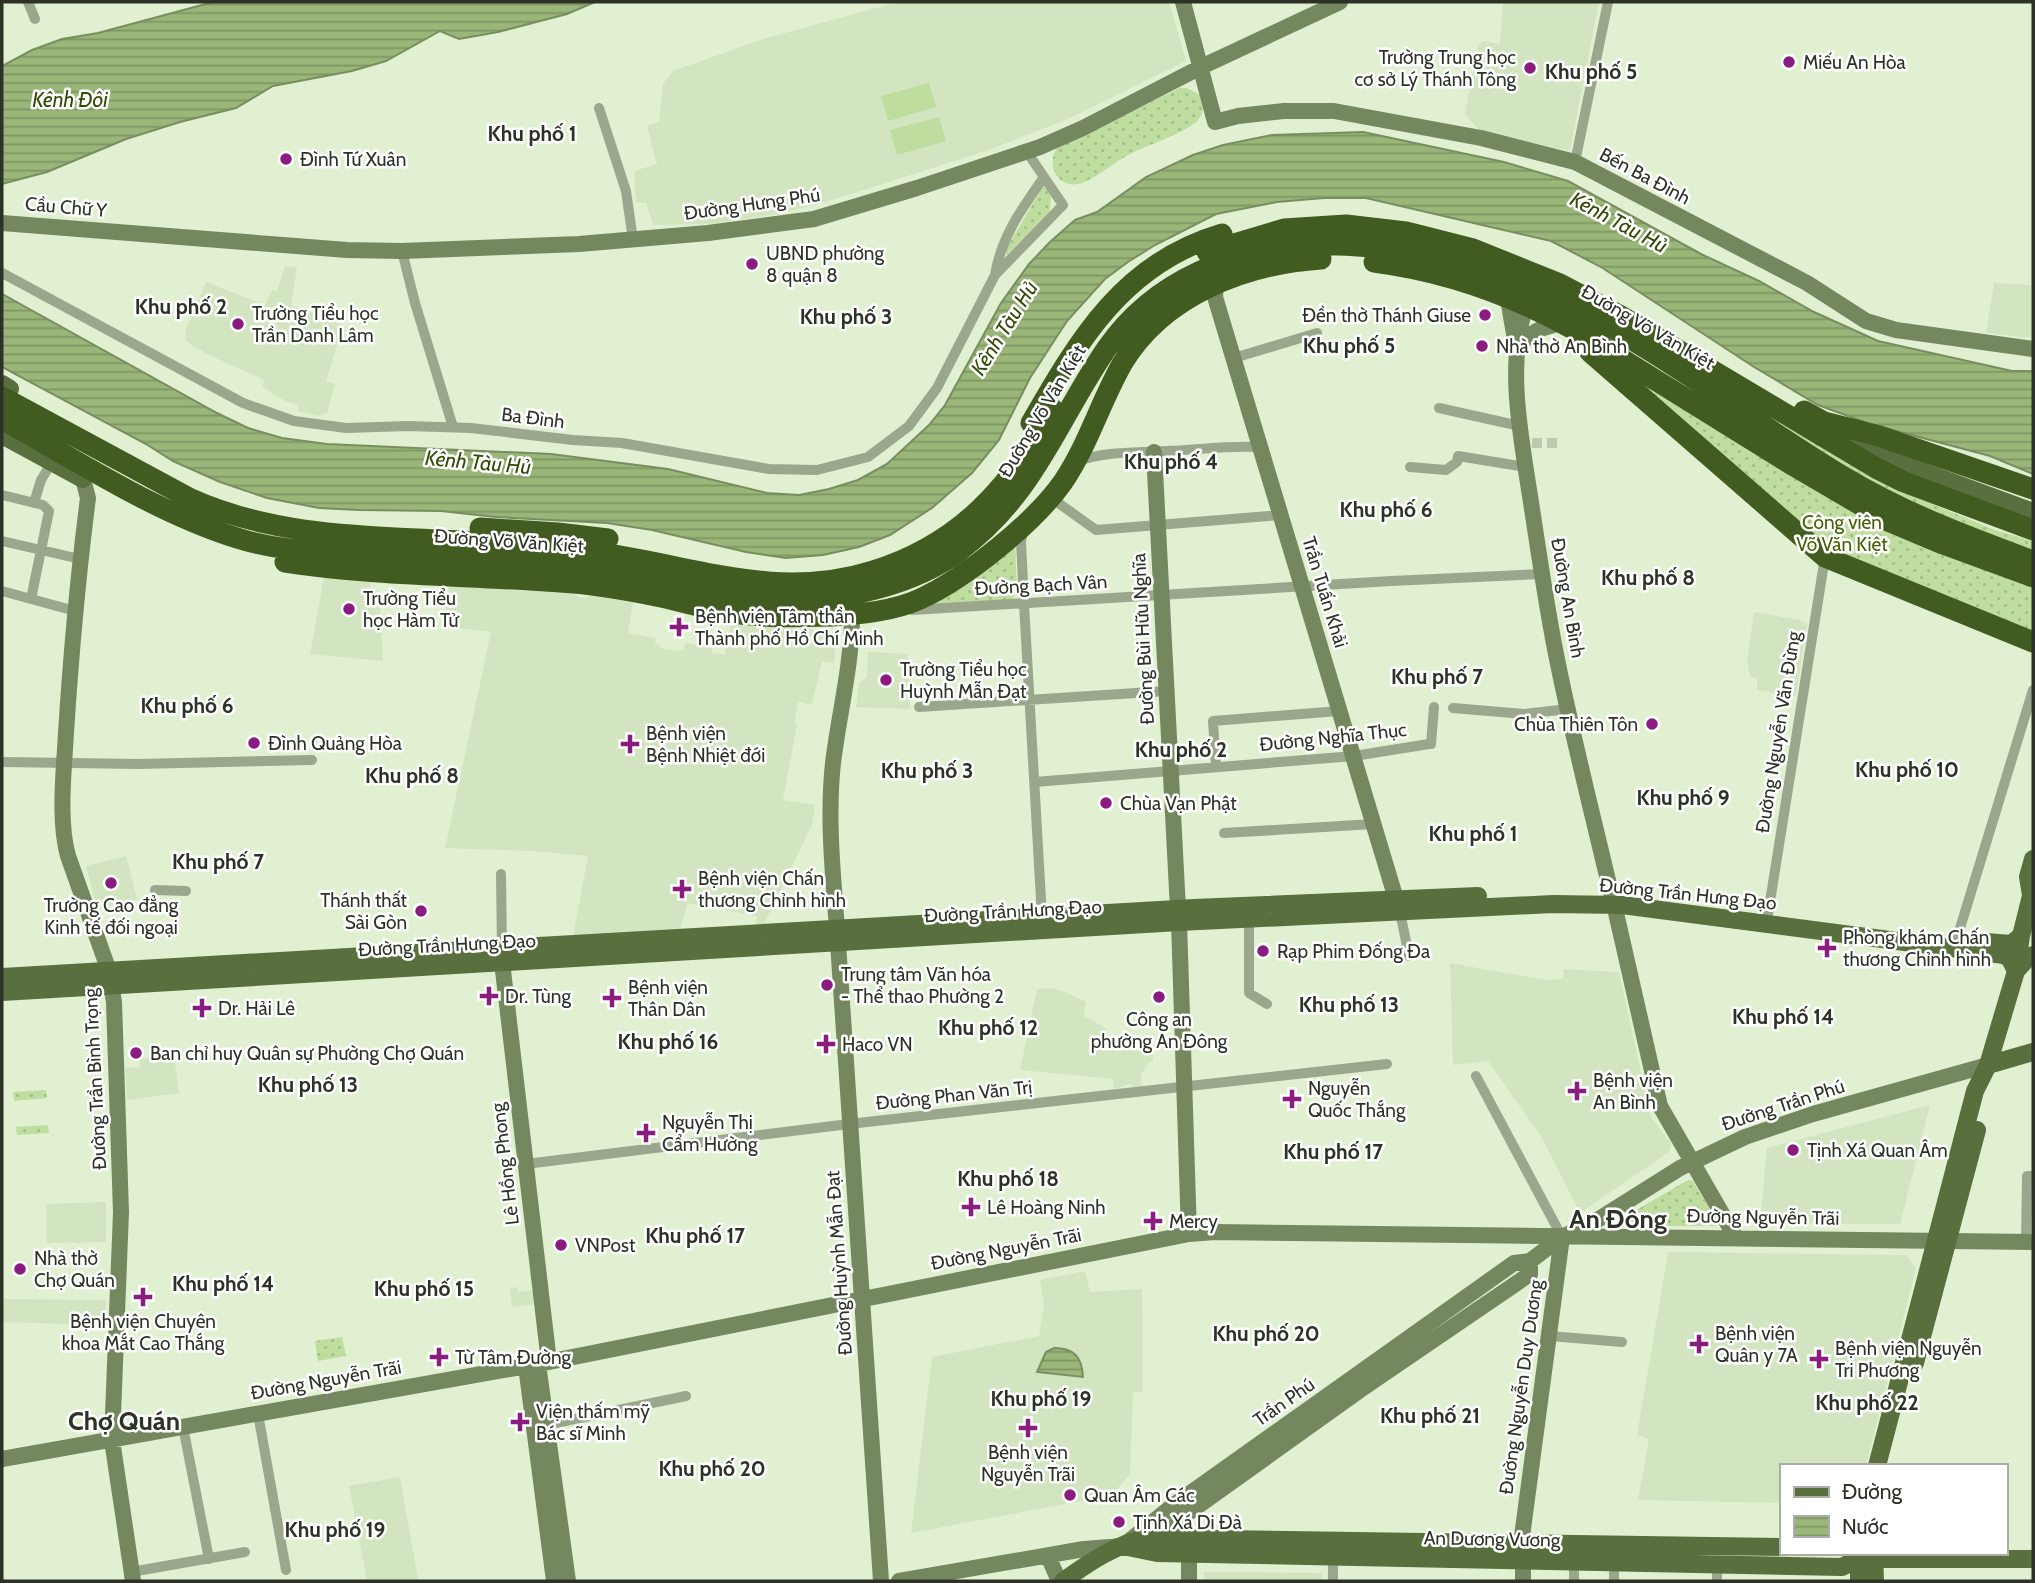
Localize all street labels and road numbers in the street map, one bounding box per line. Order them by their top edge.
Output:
street label: Bến Ba Đình [1596,142,1694,210]
street label: Đường Hưng Phú [682,183,822,225]
street label: Cầu Chữ Y [24,192,108,222]
street label: Đường Võ Văn Kiệt [1577,280,1719,375]
street label: Đường Võ Văn Kiệt [994,340,1091,481]
street label: Ba Đình [500,403,566,433]
street label: Đường Võ Văn Kiệt [433,524,585,558]
street label: Trần Tuấn Khải [1297,534,1353,650]
street label: Đường An Bình [1546,536,1590,660]
street label: Đường Bùi Hữu Nghĩa [1127,553,1159,725]
street label: Đường Bạch Vân [974,570,1108,600]
street label: Đường Nguyễn Văn Đừng [1751,629,1805,834]
street label: Đường Nghĩa Thục [1258,718,1408,756]
street label: Đường Trần Hưng Đạo [1598,873,1778,915]
street label: Đường Trần Hưng Đạo [924,895,1102,927]
street label: Đường Trần Hưng Đạo [358,929,536,961]
street label: Đường Trần Bình Trọng [79,987,111,1171]
street label: Đường Trần Phú [1719,1074,1847,1136]
street label: Đường Phan Văn Trị [875,1075,1033,1115]
street label: Lê Hồng Phong [486,1101,524,1226]
street label: Đường Huỳnh Mẫn Đạt [821,1169,857,1356]
street label: Đường Nguyễn Trãi [1686,1204,1840,1230]
street label: Đường Nguyễn Trãi [929,1223,1083,1275]
street label: Đường Nguyễn Duy Dương [1495,1277,1548,1496]
street label: Đường Nguyễn Trãi [249,1355,403,1405]
street label: Trần Phú [1249,1373,1319,1431]
street label: An Dương Vương [1424,1526,1561,1552]

